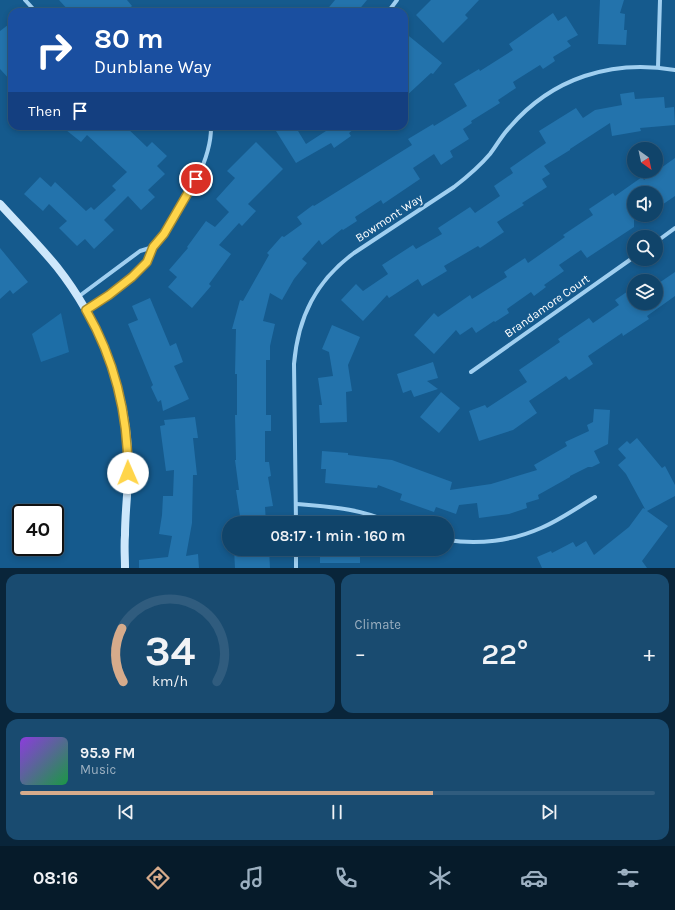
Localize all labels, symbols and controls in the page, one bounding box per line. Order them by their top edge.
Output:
text: 80 m [94,22,163,55]
icon: right [28,24,80,76]
text: Dunblane Way [94,56,211,78]
icon: arrive [69,100,91,122]
text: Then [28,102,61,120]
north arrow [627,142,663,178]
map controls [627,142,663,310]
pin [179,162,213,196]
icon: arrive [185,168,207,190]
button: sound [627,186,663,222]
street label: Bowmont Way [353,191,426,245]
button: search [627,230,663,266]
street label: Brandamore Court [502,271,593,341]
button: layers [627,274,663,310]
position arrow [107,452,149,494]
speed limit sign: 40 [12,504,64,556]
text: 08:17 · 1 min · 160 m [270,527,406,545]
text: Climate [355,617,401,632]
text: 34 [145,626,196,674]
text: 22° [481,636,528,672]
text: − [355,641,366,667]
text: + [643,641,655,667]
text: km/h [152,672,188,689]
text: 95.9 FM [80,744,135,762]
text: Music [80,762,116,777]
icon: previous [115,801,137,823]
icon: pause [326,801,348,823]
icon: next [538,801,560,823]
icon: directions [144,864,172,892]
icon: music [238,864,266,892]
icon: phone [332,864,360,892]
icon: climate [426,864,454,892]
icon: car [520,864,548,892]
icon: filters [614,864,642,892]
text: 08:16 [33,867,78,889]

